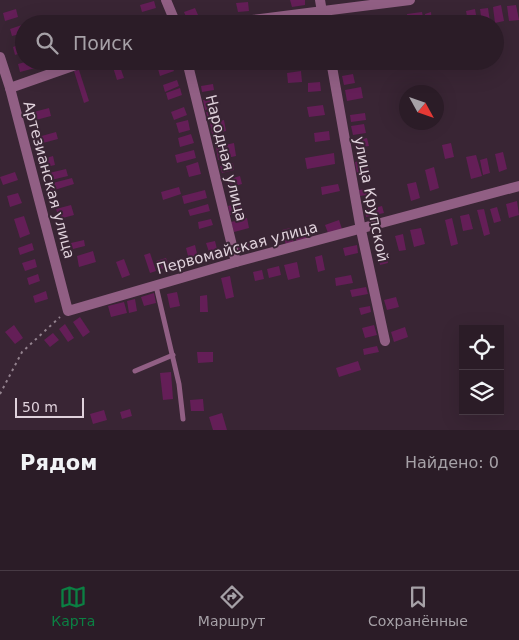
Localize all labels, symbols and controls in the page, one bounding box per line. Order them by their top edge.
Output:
search box [15,15,504,70]
icon: search [33,29,61,57]
text: Поиск [73,32,133,54]
north arrow [399,85,444,130]
street label: Народная улица [202,93,250,223]
street label: Артезианская улица [19,99,79,261]
street label: улица Крупской [350,135,392,263]
street label: Первомайская улица [154,218,320,278]
map controls [459,325,504,415]
button: locate [459,325,504,370]
button: layers [459,370,504,415]
scale bar [15,395,84,418]
text: 50 m [22,399,58,415]
text: Рядом [20,451,97,475]
text: Найдено: 0 [405,453,499,472]
tab: Карта [51,583,95,629]
tab: Маршрут [198,583,265,629]
tab: Сохранённые [368,583,468,629]

